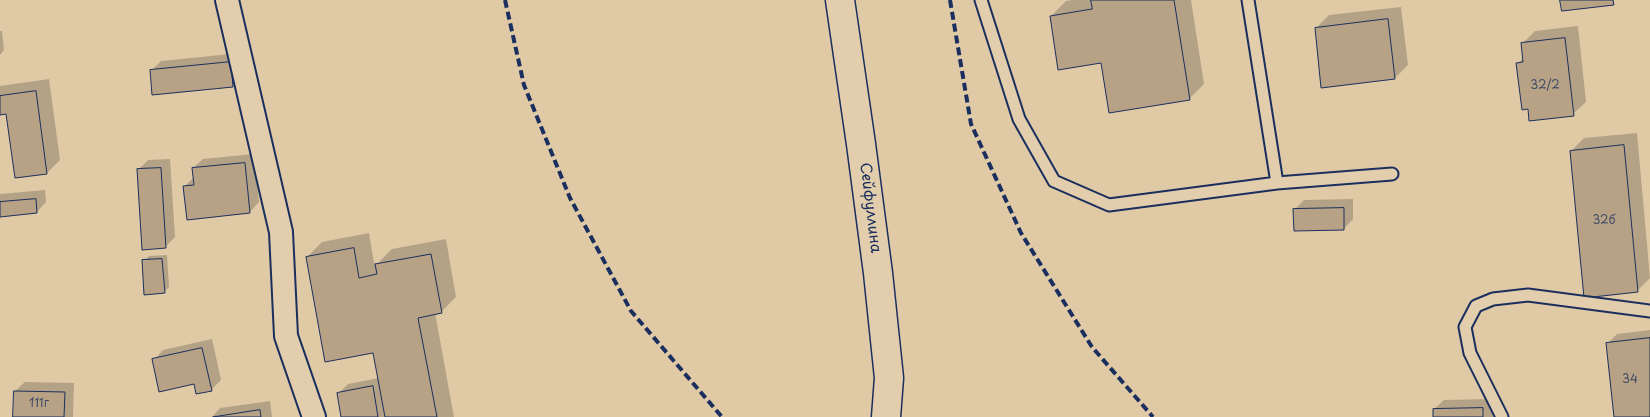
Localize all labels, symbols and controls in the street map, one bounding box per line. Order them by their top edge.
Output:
house number: 32/2 [1530,79,1560,93]
street label: Сейфуллина [856,162,884,254]
house number: 32б [1592,214,1616,228]
house number: 34 [1622,373,1638,387]
house number: 111г [29,397,49,411]

